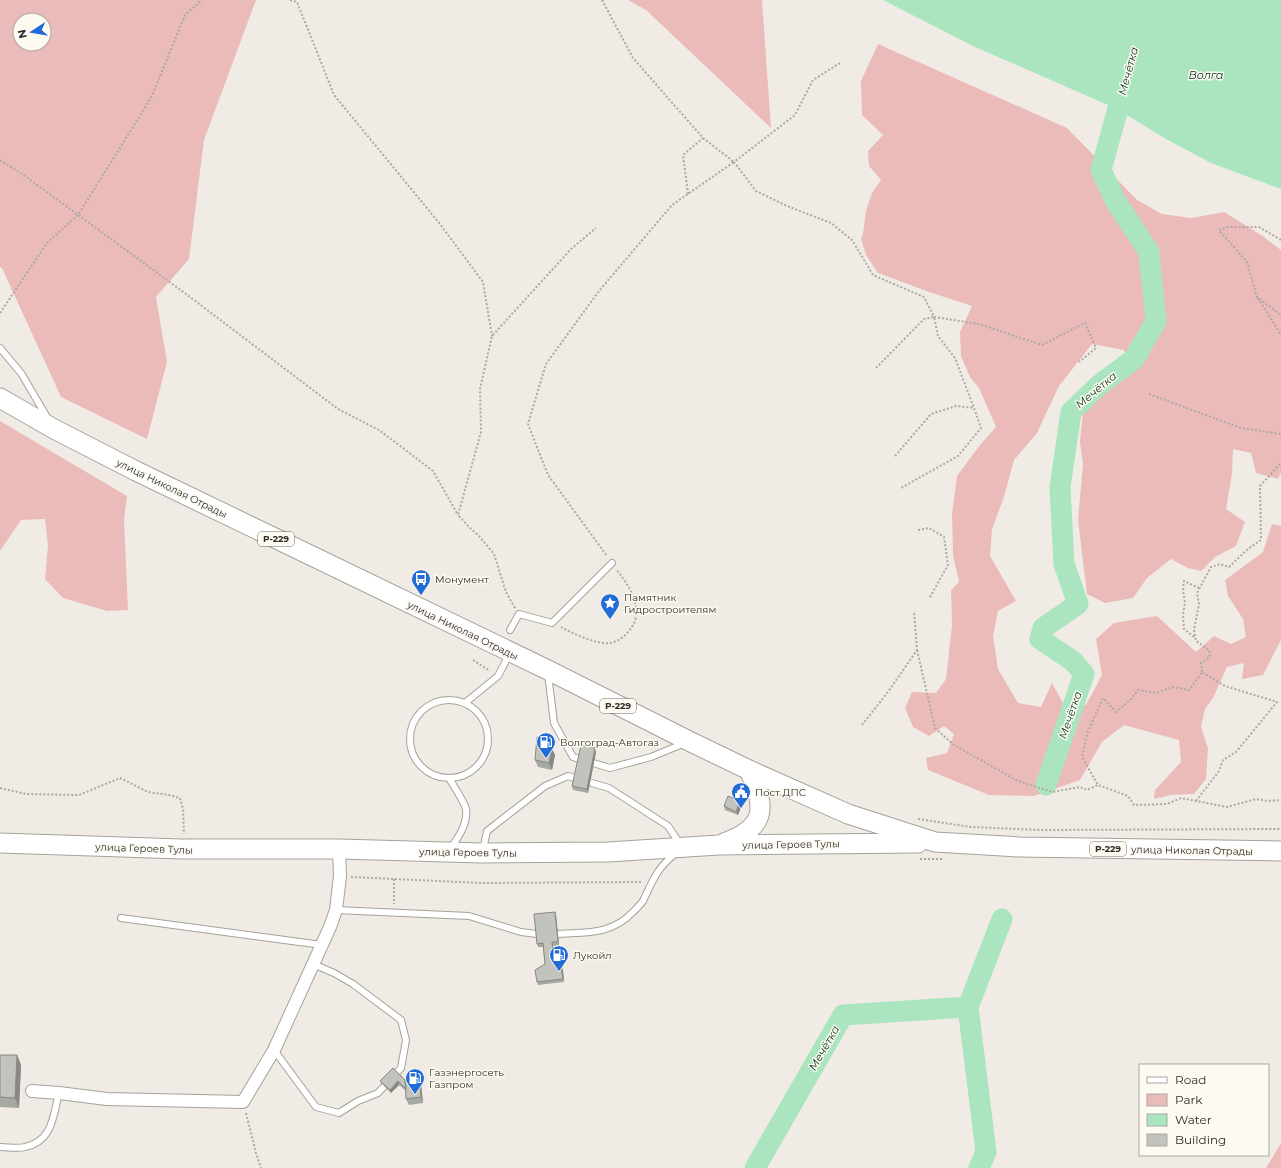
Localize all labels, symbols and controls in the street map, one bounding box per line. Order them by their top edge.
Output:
north arrow [12,12,52,52]
text: N [14,28,30,40]
water label: Мечётка [1115,45,1141,97]
water label: Волга [1189,68,1224,82]
water label: Мечётка [1073,368,1120,411]
street label: улица Николая Отрады [113,455,229,521]
road number: Р-229 [258,532,294,546]
bus stop icon: Монумент [410,568,432,596]
place label: Монумент [435,573,489,586]
place label: Памятник Гидростроителям [624,591,716,616]
place icon: Памятник Гидростроителям [599,592,621,620]
street label: улица Николая Отрады [404,597,520,663]
water label: Мечётка [1055,689,1085,741]
road number: Р-229 [600,699,636,713]
fuel station icon: Волгоград-Автогаз [535,731,557,759]
place label: Волгоград-Автогаз [560,736,659,749]
public building icon: Пост ДПС [730,781,752,809]
place label: Пост ДПС [755,786,806,799]
street label: улица Героев Тулы [741,837,840,852]
street label: улица Героев Тулы [94,840,193,857]
road number: Р-229 [1090,842,1126,856]
street label: улица Николая Отрады [1130,843,1253,858]
street label: улица Героев Тулы [418,845,517,860]
fuel station icon: Лукойл [548,944,570,972]
place label: Лукойл [573,949,612,962]
water label: Мечётка [806,1023,843,1073]
legend [1139,1064,1269,1156]
place label: Газэнергосеть Газпром [429,1066,504,1091]
fuel station icon: Газэнергосеть Газпром [404,1067,426,1095]
text: Road [1175,1072,1206,1087]
text: Park [1175,1092,1203,1107]
text: Water [1175,1112,1212,1127]
text: Building [1175,1132,1226,1147]

